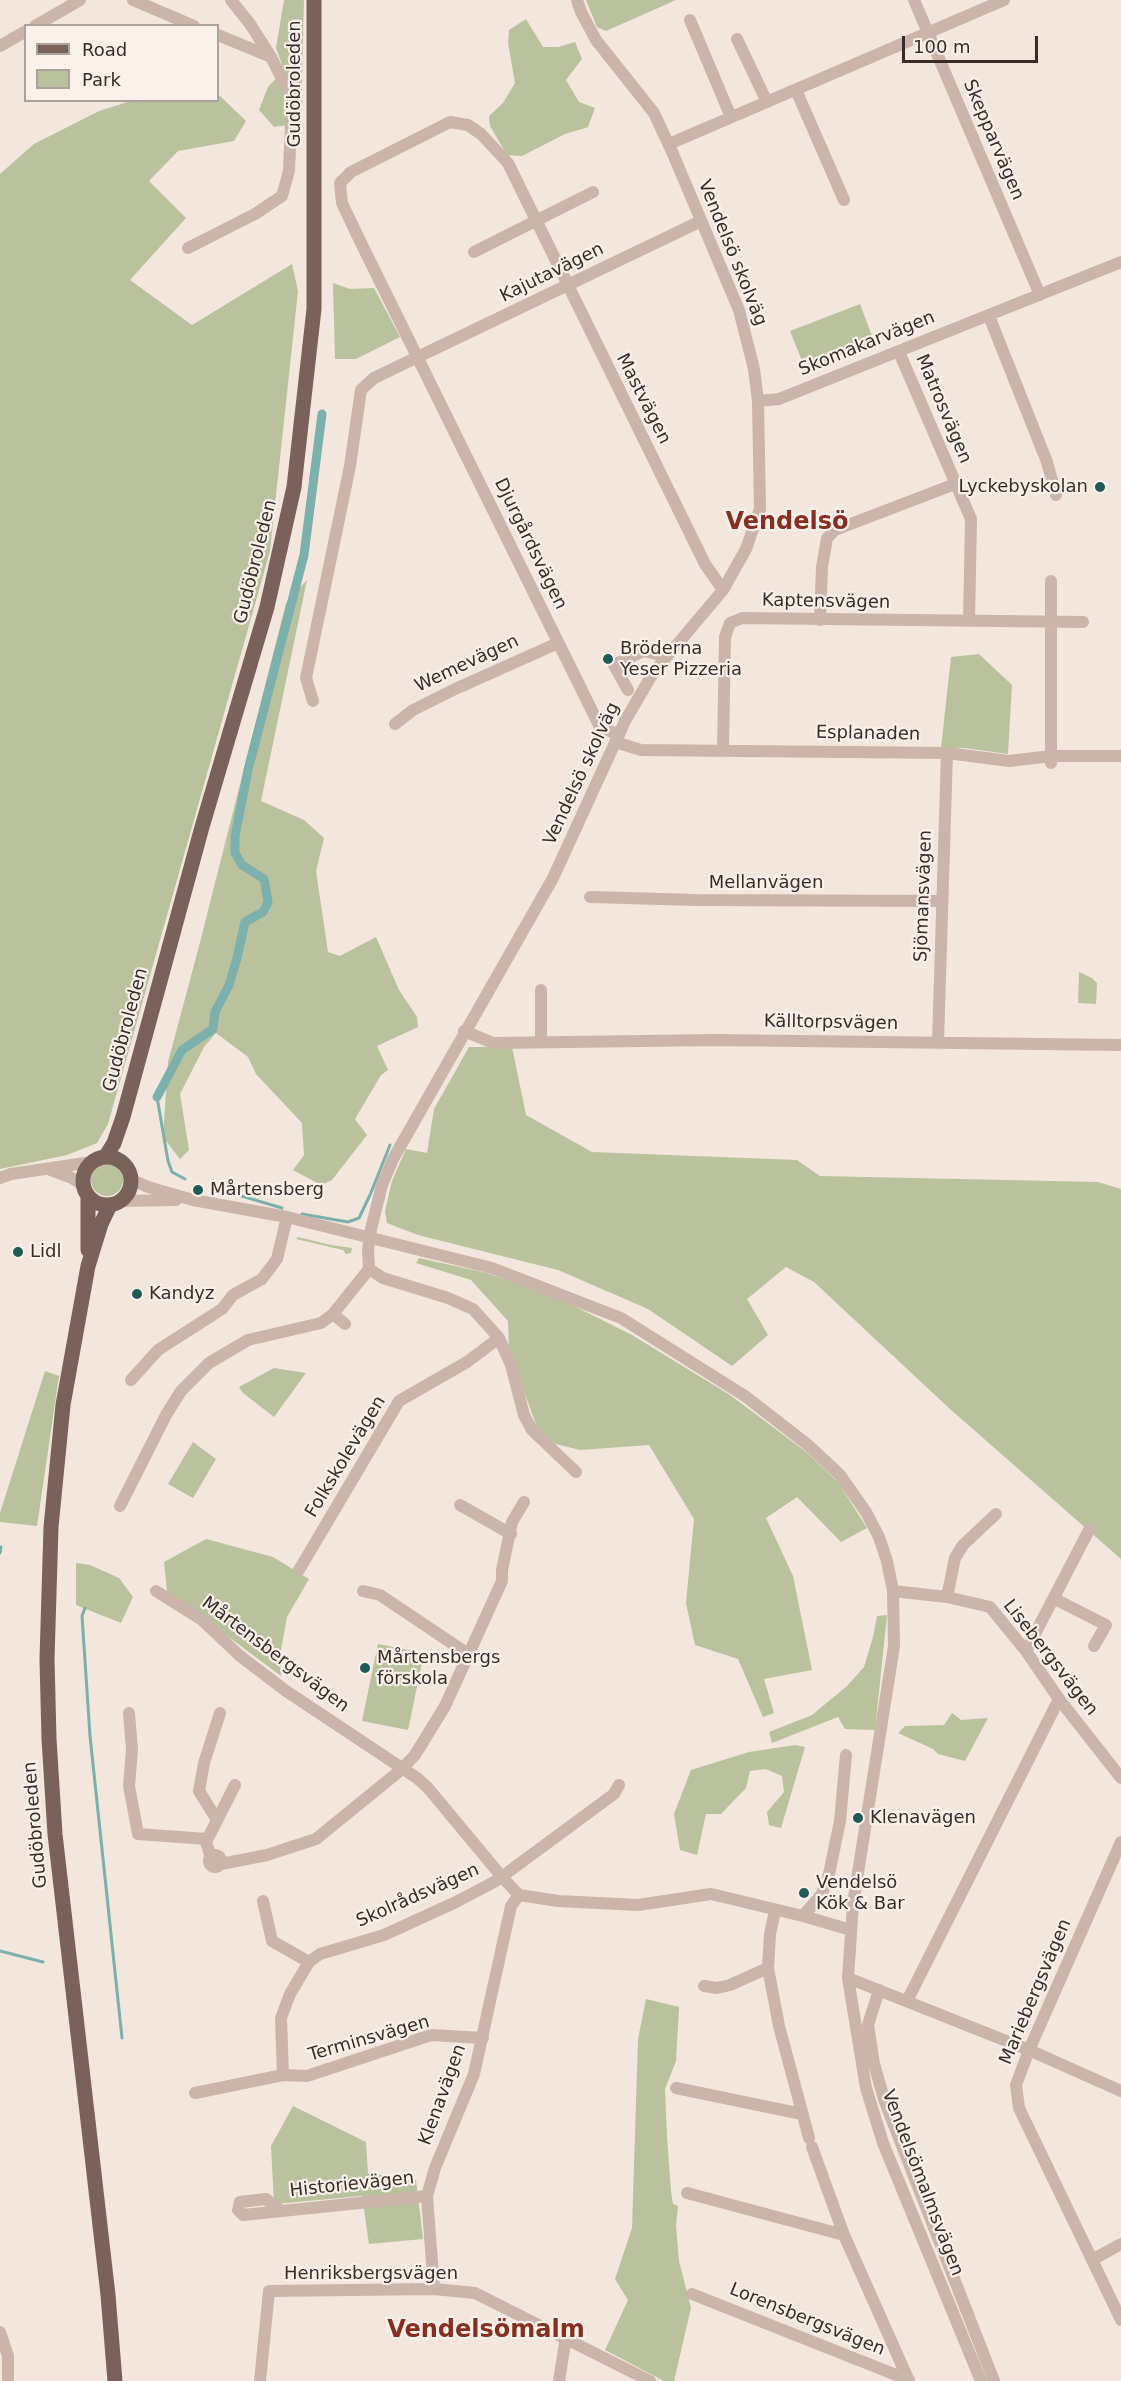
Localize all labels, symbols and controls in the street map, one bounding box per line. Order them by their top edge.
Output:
street label: Gudöbroleden [284,20,306,148]
legend [24,24,219,102]
scale bar [905,24,1042,62]
text: 100 m [913,36,971,57]
text: Road [82,39,127,60]
text: Park [82,69,121,90]
street label: Skepparvägen [958,76,1028,204]
street label: Vendelsö skolväg [693,177,771,329]
street label: Kajutavägen [497,239,607,307]
street label: Skomakarvägen [796,307,938,381]
street label: Mastvägen [611,350,675,448]
street label: Matrosvägen [910,351,976,467]
street label: Djurgårdsvägen [489,475,571,613]
place label: Lyckebyskolan [959,476,1088,498]
marker: Lyckebyskolan [1093,480,1107,494]
street label: Gudöbroleden [230,498,282,626]
district label: Vendelsö [725,509,849,537]
street label: Kaptensvägen [762,590,890,614]
street label: Wemevägen [412,631,522,697]
place label: Bröderna Yeser Pizzeria [620,638,742,680]
marker: Bröderna Yeser Pizzeria [601,652,615,666]
street label: Vendelsö skolväg [539,699,625,849]
street label: Esplanaden [816,722,920,746]
street label: Sjömansvägen [911,829,937,963]
street label: Mellanvägen [709,872,823,894]
street label: Gudöbroleden [99,966,153,1094]
street label: Källtorpsvägen [764,1011,898,1035]
place label: Mårtensberg [210,1179,324,1201]
marker: Mårtensberg [191,1183,205,1197]
place label: Lidl [30,1241,61,1263]
marker: Lidl [11,1245,25,1259]
place label: Kandyz [149,1283,214,1305]
marker: Kandyz [130,1287,144,1301]
street label: Folkskolevägen [301,1392,391,1522]
street label: Mårtensbergsvägen [197,1593,353,1717]
street label: Lisebergsvägen [998,1596,1102,1720]
place label: Mårtensbergs förskola [377,1647,500,1690]
marker: Mårtensbergs förskola [358,1661,372,1675]
street label: Gudöbroleden [20,1761,52,1889]
place label: Klenavägen [870,1807,976,1829]
marker: Klenavägen [851,1811,865,1825]
street label: Skolrådsvägen [353,1859,483,1933]
place label: Vendelsö Kök & Bar [816,1872,905,1914]
marker: Vendelsö Kök & Bar [797,1886,811,1900]
street label: Mariebergsvägen [996,1916,1076,2068]
street label: Terminsvägen [306,2011,432,2067]
street label: Klenavägen [415,2042,471,2148]
street label: Vendelsömalmsvägen [877,2087,967,2279]
street label: Historievägen [289,2168,415,2202]
street label: Henriksbergsvägen [284,2263,458,2285]
street label: Lorensbergsvägen [726,2279,888,2361]
district label: Vendelsömalm [387,2317,585,2345]

